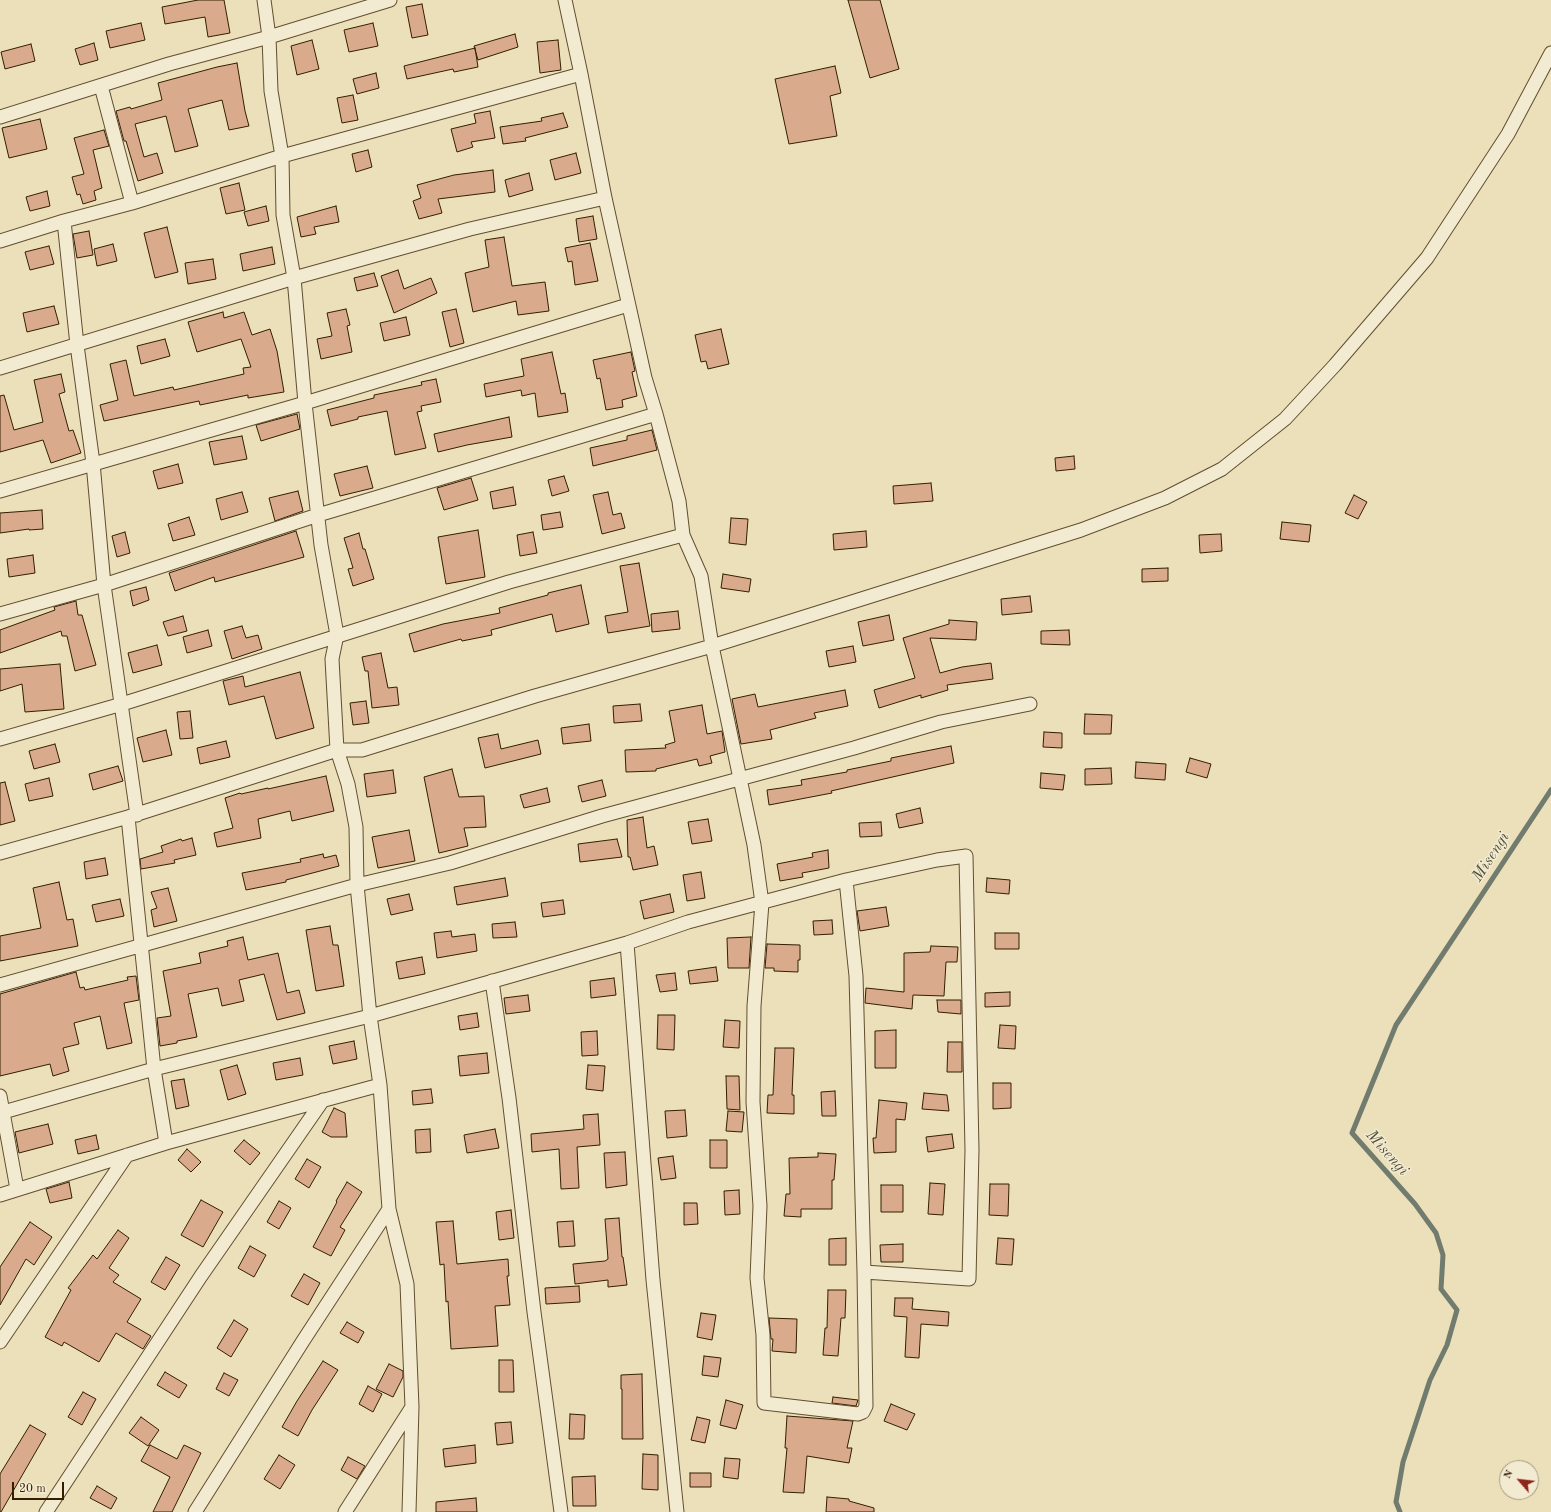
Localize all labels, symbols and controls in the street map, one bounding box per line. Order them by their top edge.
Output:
water label: Misengi [1468,829,1514,885]
water label: Misengi [1361,1126,1413,1180]
north arrow [1499,1460,1539,1500]
text: N [1502,1468,1516,1481]
scale bar [14,1474,66,1500]
text: 20 m [19,1483,46,1495]

